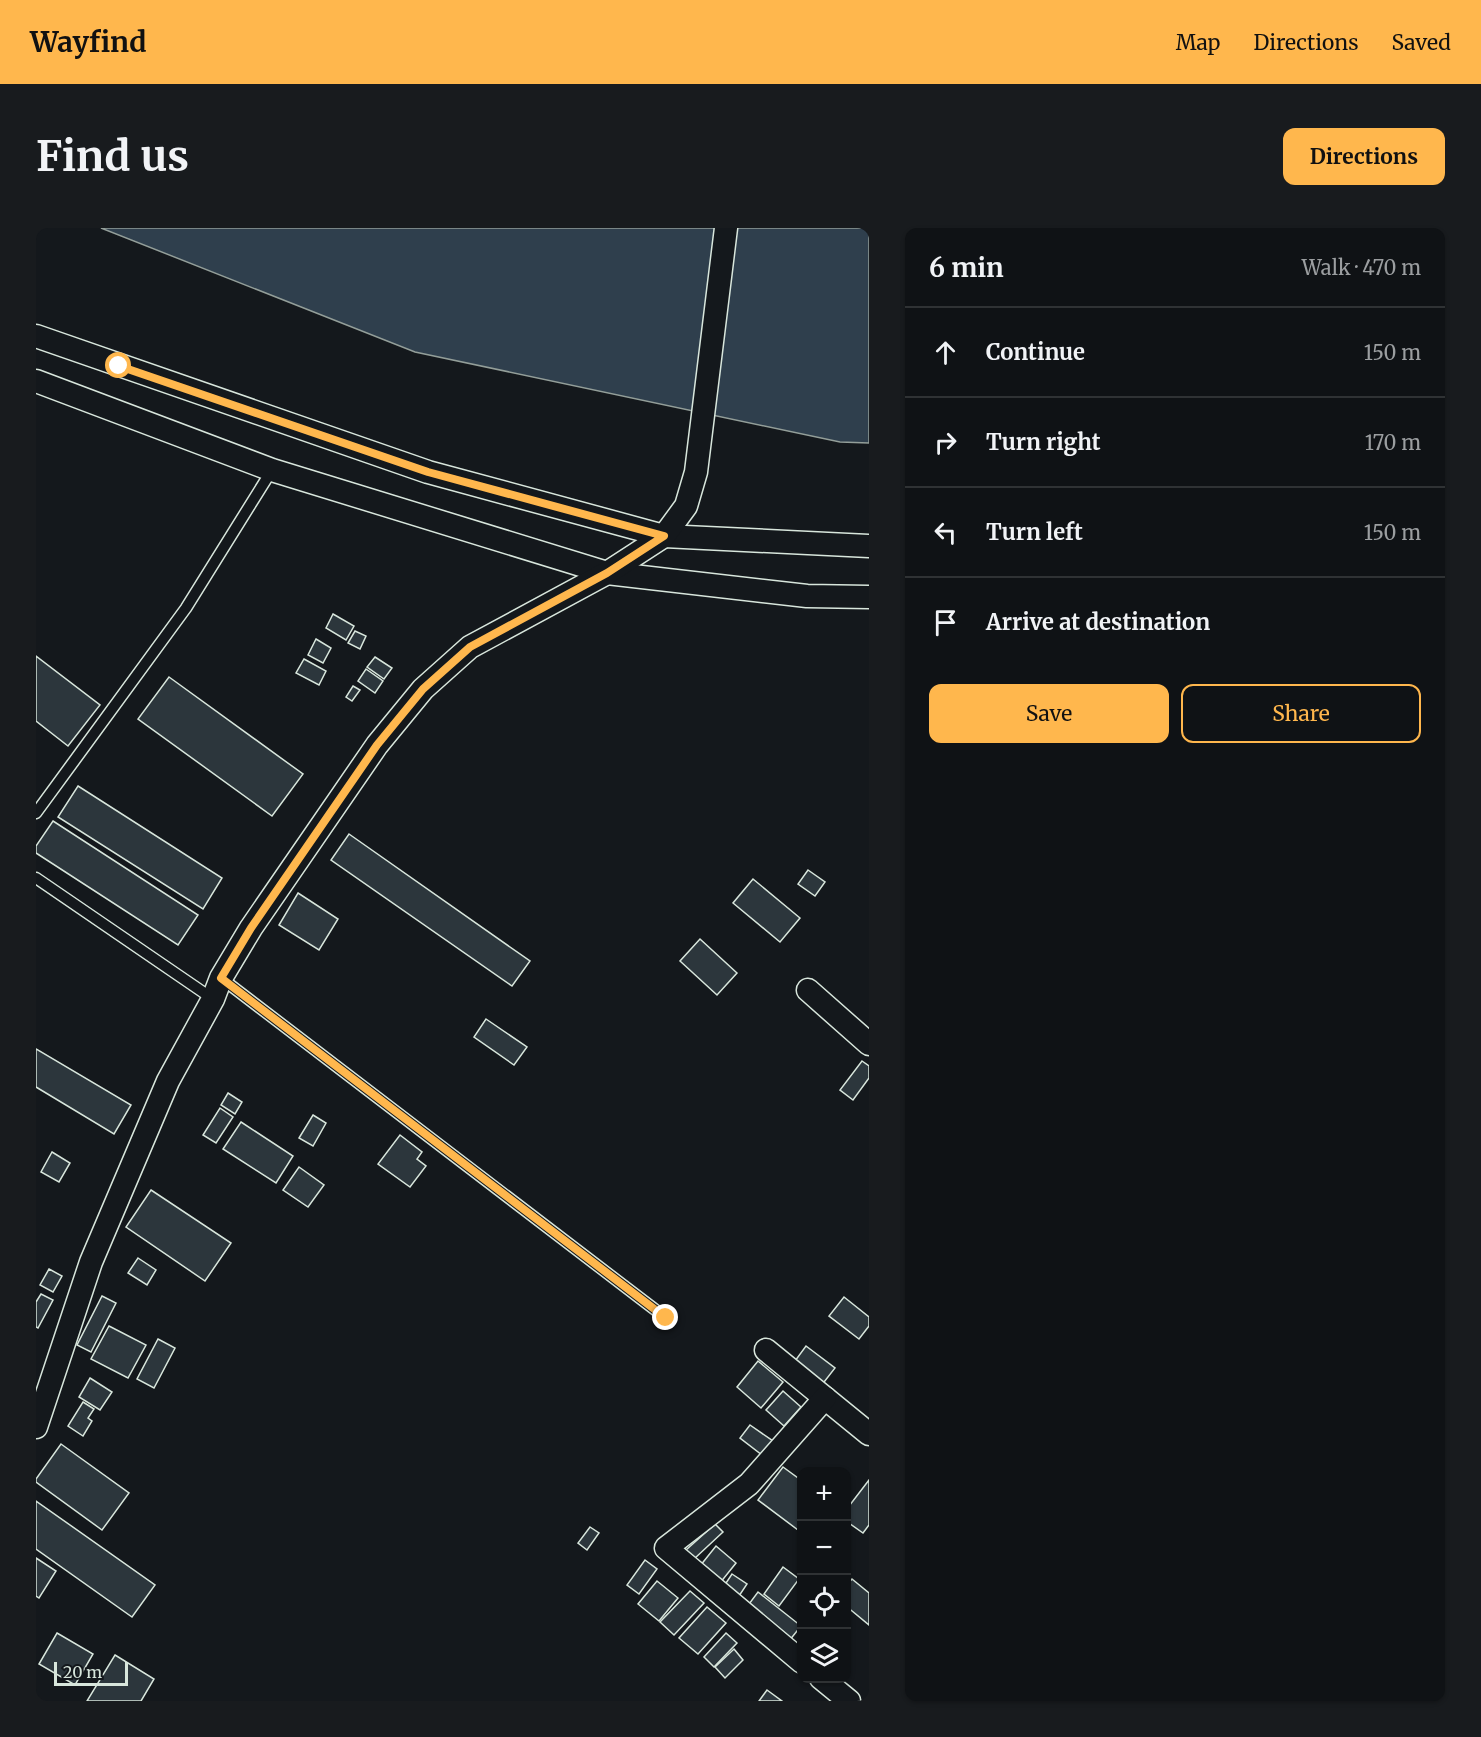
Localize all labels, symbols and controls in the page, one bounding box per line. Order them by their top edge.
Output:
text: Wayfind [30,24,146,60]
text: Map [1176,29,1220,56]
text: Directions [1253,29,1358,56]
text: Saved [1391,29,1451,56]
button: Directions [1283,128,1445,185]
text: Find us [36,130,189,182]
text: 6 min [929,251,1004,284]
text: Walk · 470 m [1302,255,1421,280]
icon: ahead [929,336,962,369]
text: Continue [986,338,1085,366]
text: 150 m [1364,340,1421,365]
route start [105,352,131,378]
icon: right [929,426,962,459]
text: Turn right [986,428,1100,456]
text: 170 m [1365,430,1421,455]
icon: left [929,516,962,549]
text: Turn left [986,518,1083,546]
text: 150 m [1364,520,1421,545]
icon: arrive [929,606,962,639]
text: Arrive at destination [986,608,1210,636]
button: Save [929,684,1169,743]
button: Share [1181,684,1421,743]
route end [652,1304,678,1330]
map controls [797,1467,851,1683]
button: + [797,1467,851,1521]
button: − [797,1521,851,1575]
button: locate [797,1575,851,1629]
button: layers [797,1629,851,1683]
scale bar [54,1659,128,1686]
text: 20 m [63,1662,102,1682]

